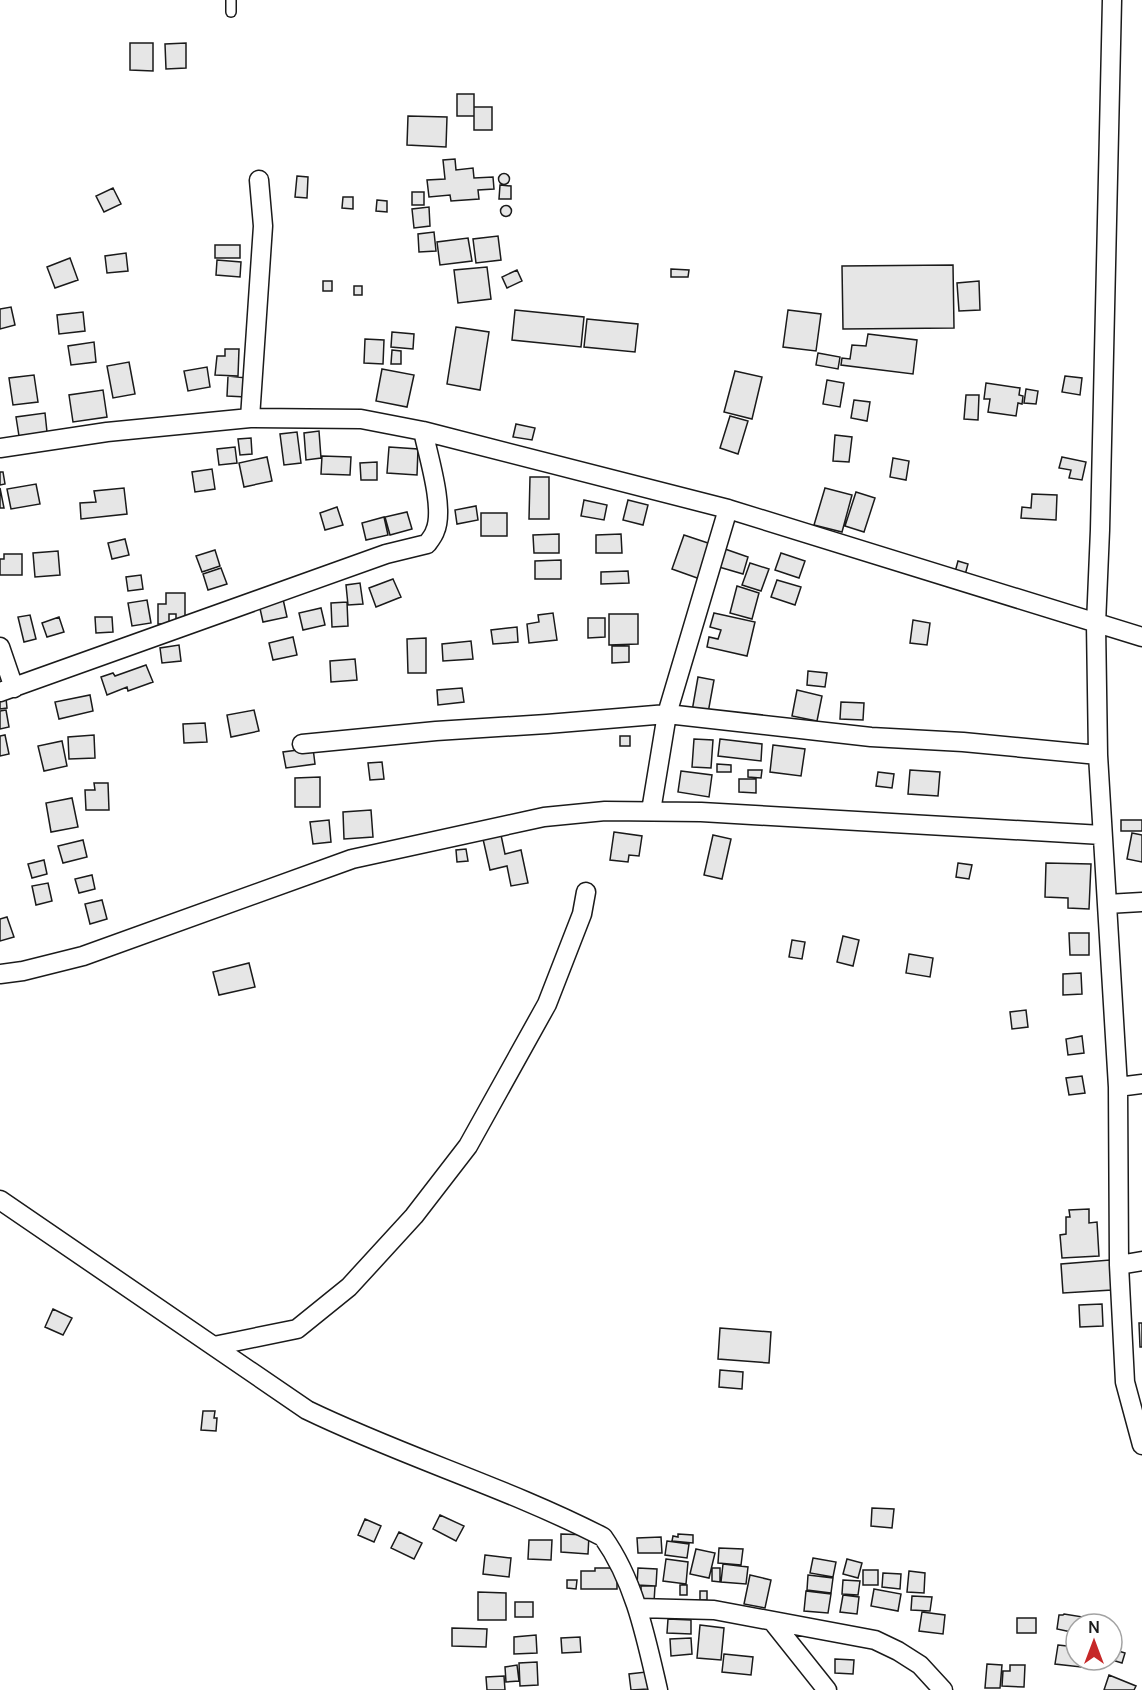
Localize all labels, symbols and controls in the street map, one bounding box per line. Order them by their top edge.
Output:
north arrow [1064,1612,1124,1672]
text: N [1088,1616,1100,1638]

